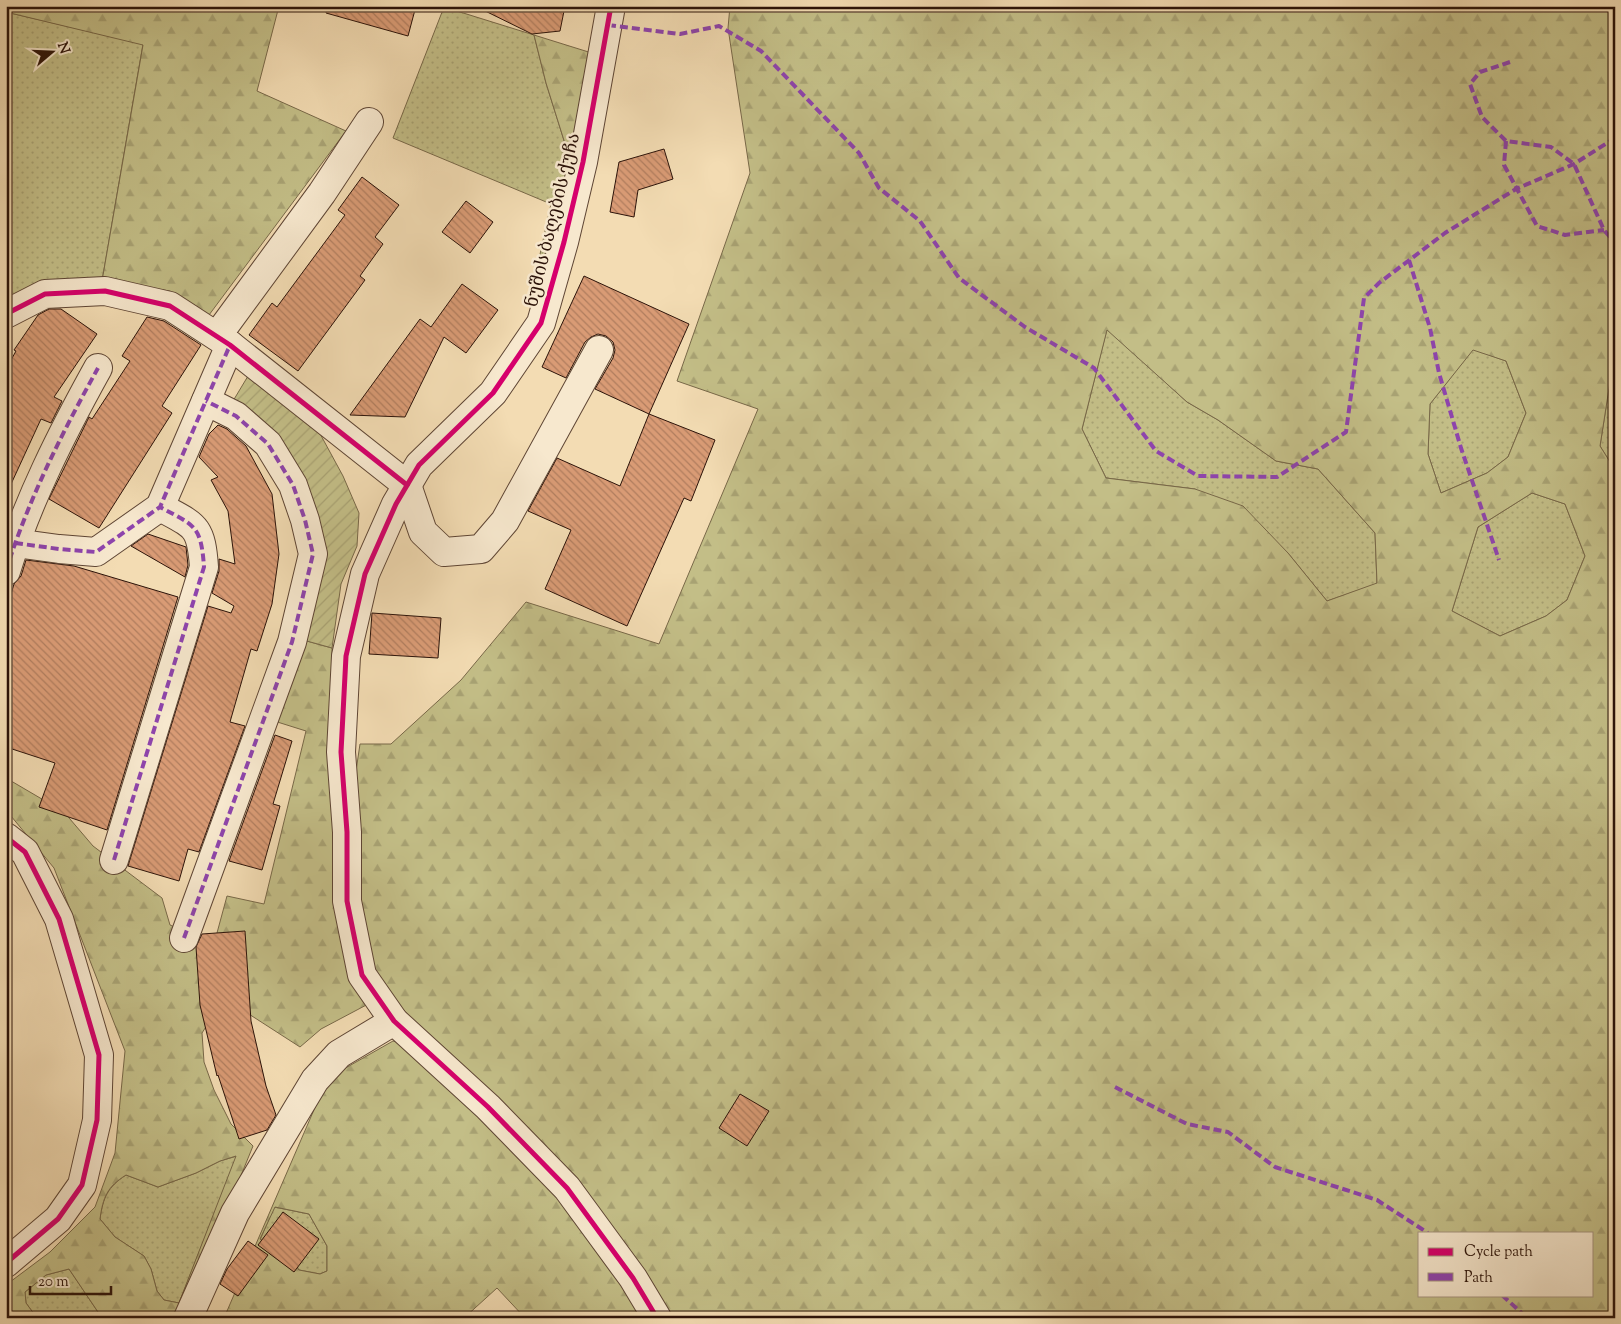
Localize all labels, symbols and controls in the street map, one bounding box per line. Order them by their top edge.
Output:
north arrow [28,28,78,78]
text: N [51,40,74,57]
street label: ნუშის ბაღების ქუჩა [520,131,588,310]
legend [1418,1232,1594,1296]
text: Cycle path [1464,1242,1533,1263]
scale bar [30,1264,111,1296]
text: Path [1464,1268,1493,1289]
text: 20 m [38,1272,69,1293]

